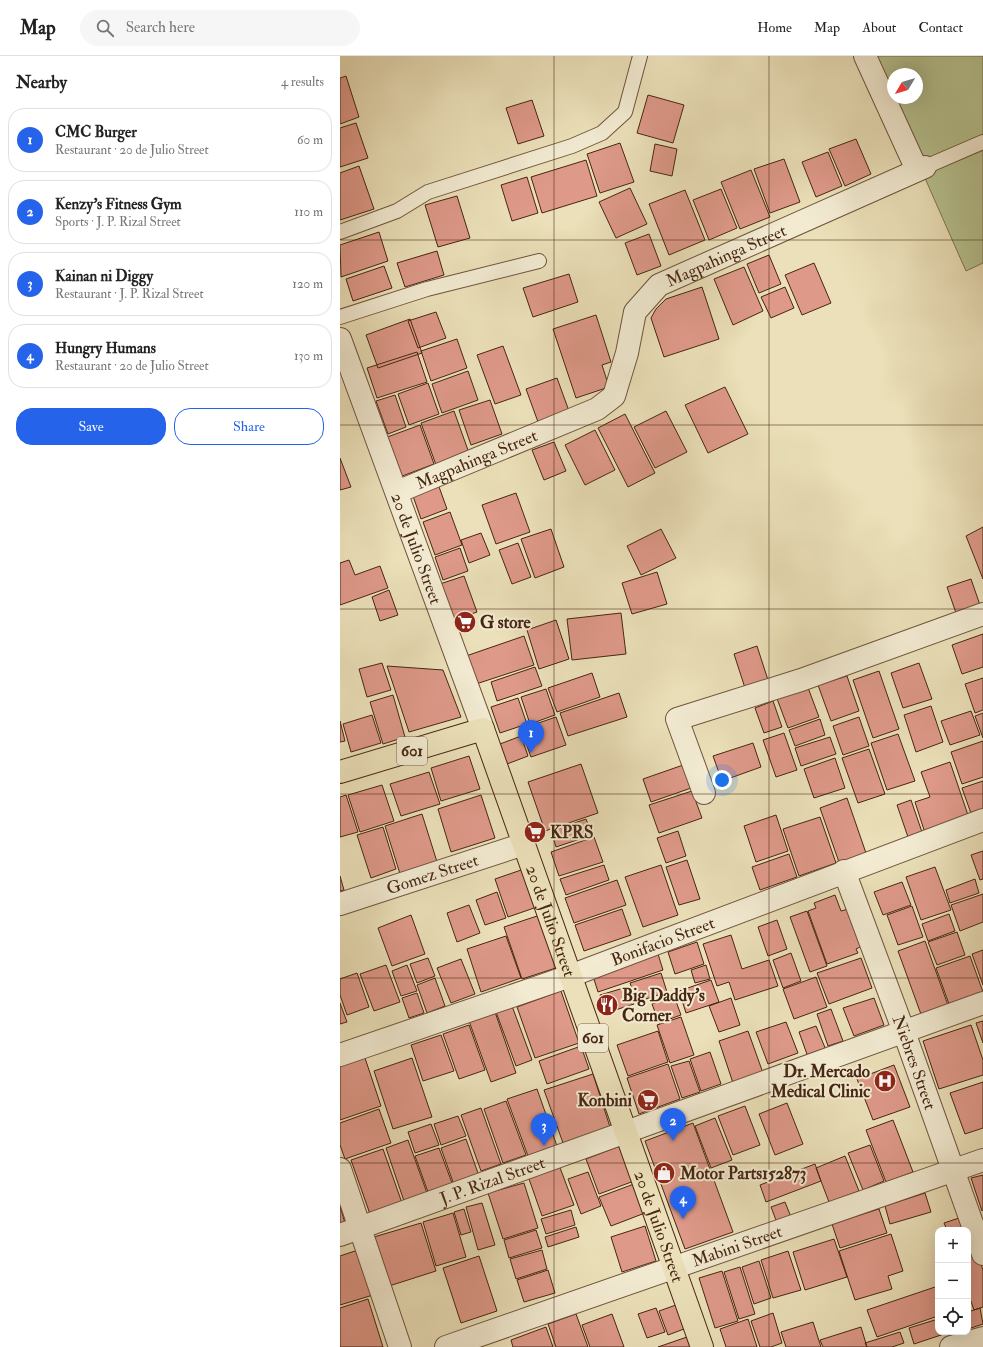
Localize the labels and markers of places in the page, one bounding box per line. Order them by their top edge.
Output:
supermarket icon: G store [452,609,478,635]
place label: G store [480,612,532,633]
pin: 1 [518,720,544,753]
supermarket icon: KPRS [522,819,548,845]
place label: KPRS [550,822,593,843]
place label: Big Daddy's Corner [622,985,705,1026]
restaurant icon: Big Daddy's Corner [594,992,620,1018]
place label: Dr. Mercado Medical Clinic [770,1061,870,1102]
hospital icon: Dr. Mercado Medical Clinic [872,1068,898,1094]
supermarket icon: Konbini [635,1087,661,1113]
place label: Konbini [577,1090,632,1111]
pin: 2 [660,1108,686,1141]
pin: 3 [531,1113,557,1146]
shop icon: Motor Parts152873 [651,1160,677,1186]
place label: Motor Parts152873 [679,1163,806,1184]
pin: 4 [670,1186,696,1219]

